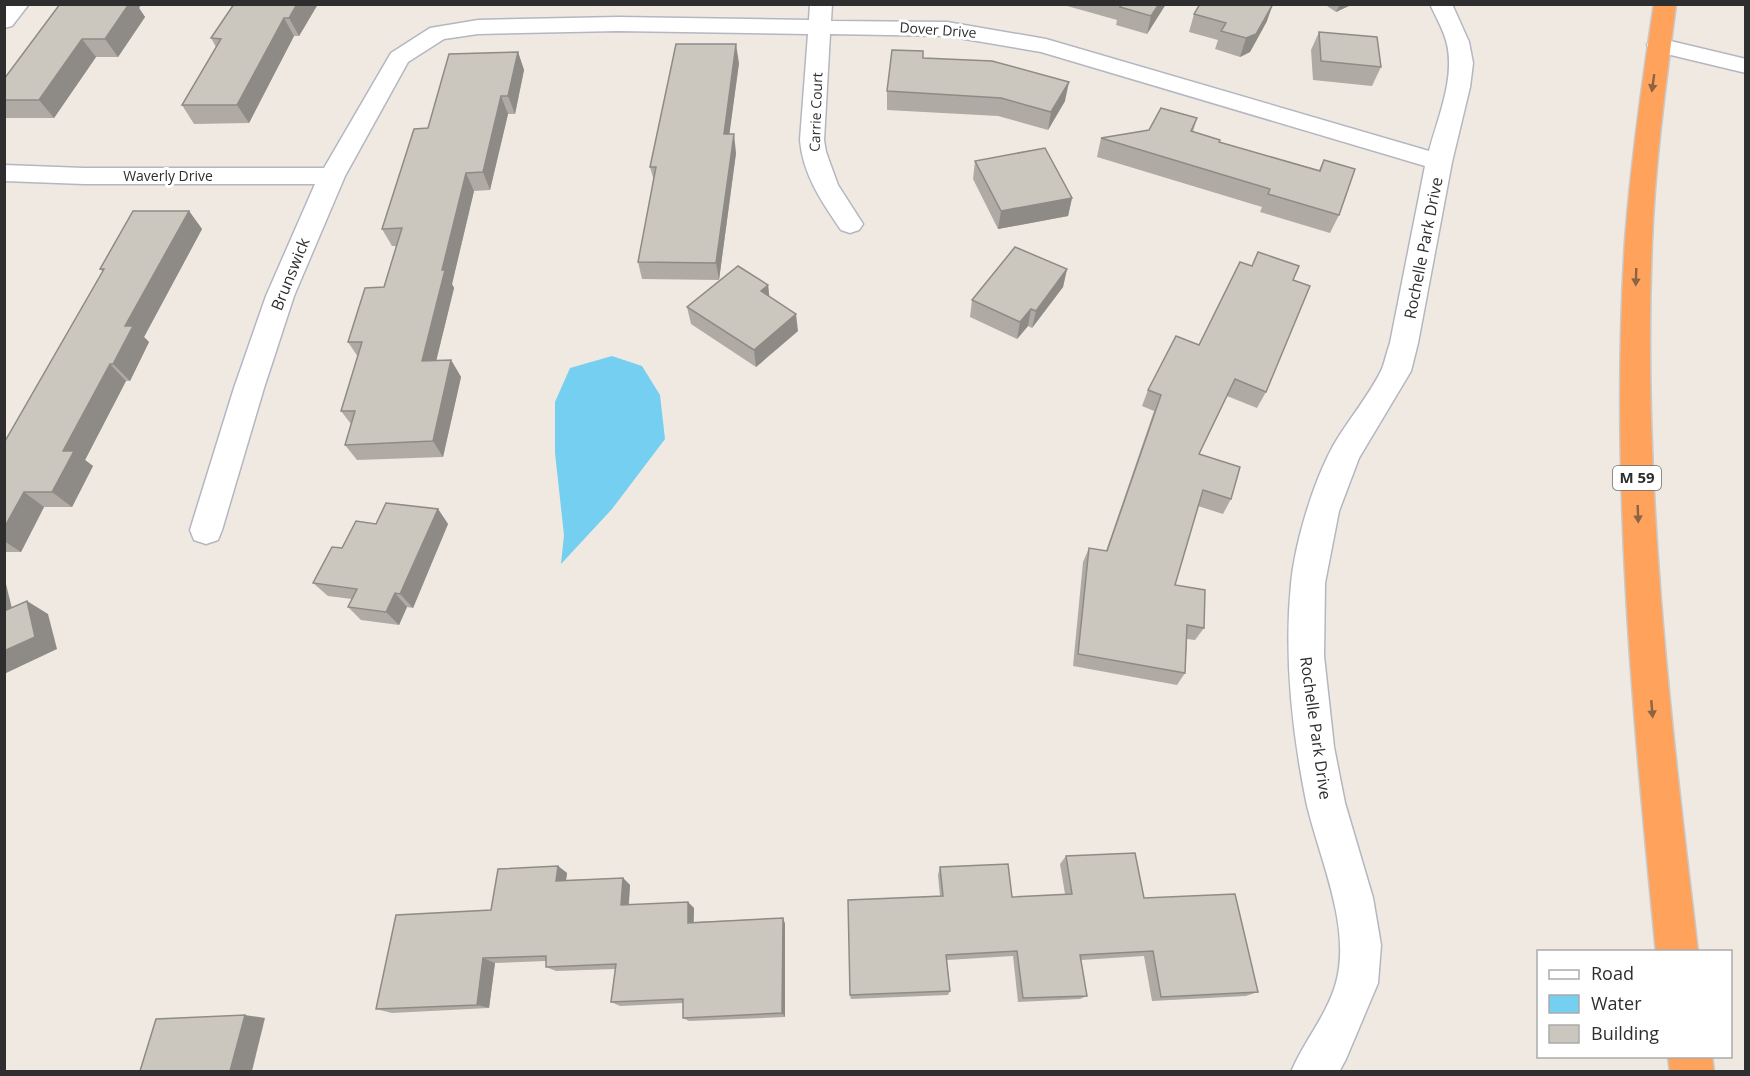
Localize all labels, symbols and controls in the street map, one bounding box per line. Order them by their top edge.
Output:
street label: Dover Drive [899,17,977,42]
street label: Carrie Court [805,72,826,152]
one-way arrow [1648,74,1657,93]
street label: Waverly Drive [123,166,213,185]
street label: Rochelle Park Drive [1398,175,1448,321]
street label: Brunswick [265,234,315,314]
one-way arrow [1631,268,1640,287]
road number: M 59 [1613,466,1661,490]
one-way arrow [1633,505,1643,524]
street label: Rochelle Park Drive [1295,655,1337,801]
one-way arrow [1647,699,1657,718]
legend [1537,950,1732,1058]
text: Road [1591,961,1634,985]
text: Water [1591,991,1642,1015]
text: Building [1591,1021,1659,1045]

